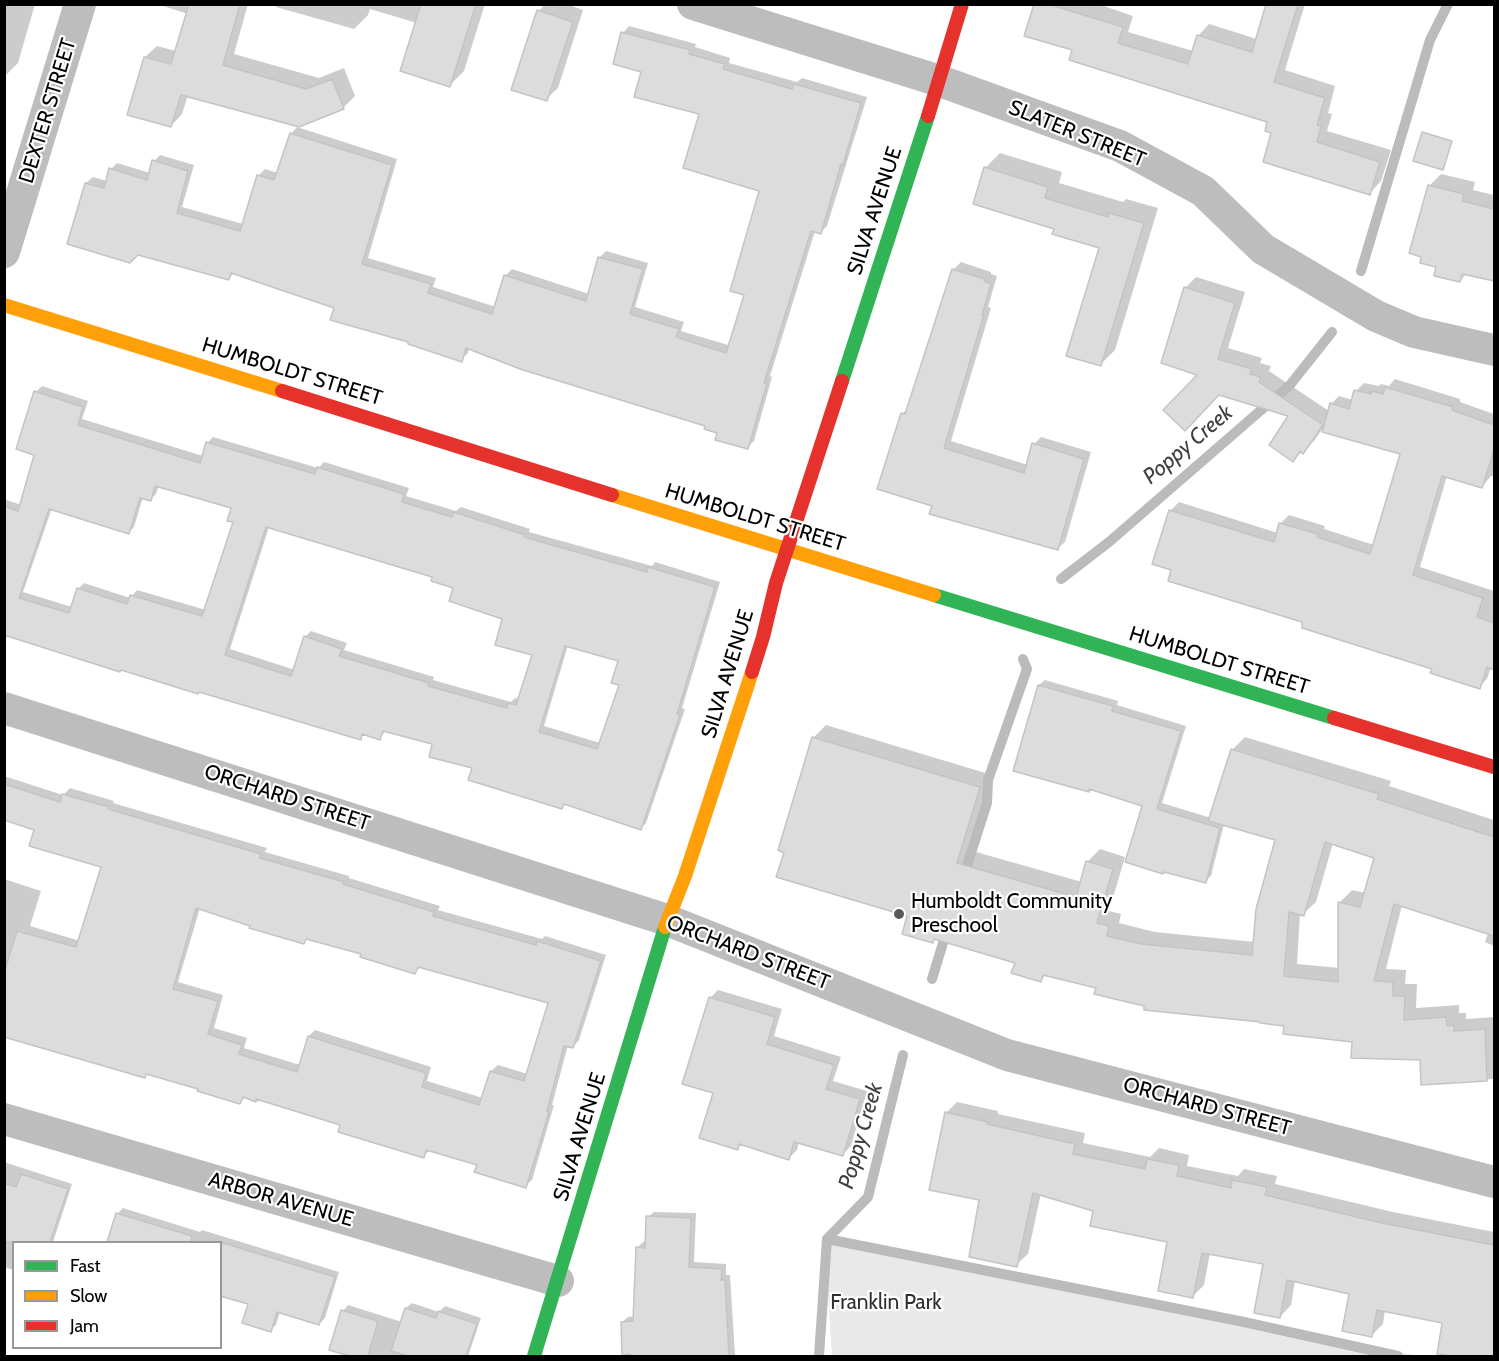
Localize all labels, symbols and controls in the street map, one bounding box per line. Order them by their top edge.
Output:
street label: DEXTER STREET [14,36,82,186]
street label: SLATER STREET [1005,95,1149,173]
street label: SILVA AVENUE [842,144,908,278]
street label: HUMBOLDT STREET [199,333,385,411]
water label: Poppy Creek [1138,400,1238,490]
street label: HUMBOLDT STREET [662,479,848,557]
street label: SILVA AVENUE [696,607,760,741]
street label: HUMBOLDT STREET [1126,622,1312,700]
street label: ORCHARD STREET [201,759,373,837]
place label: Humboldt Community Preschool [911,889,1112,939]
marker: Humboldt Community Preschool [892,907,906,921]
street label: ORCHARD STREET [663,910,833,996]
street label: SILVA AVENUE [548,1070,612,1204]
street label: ORCHARD STREET [1120,1072,1294,1142]
water label: Poppy Creek [833,1080,889,1192]
street label: ARBOR AVENUE [206,1167,356,1233]
legend [12,1241,222,1349]
text: Fast [70,1255,101,1277]
text: Slow [70,1285,107,1307]
park label: Franklin Park [830,1290,942,1316]
text: Jam [70,1315,99,1337]

